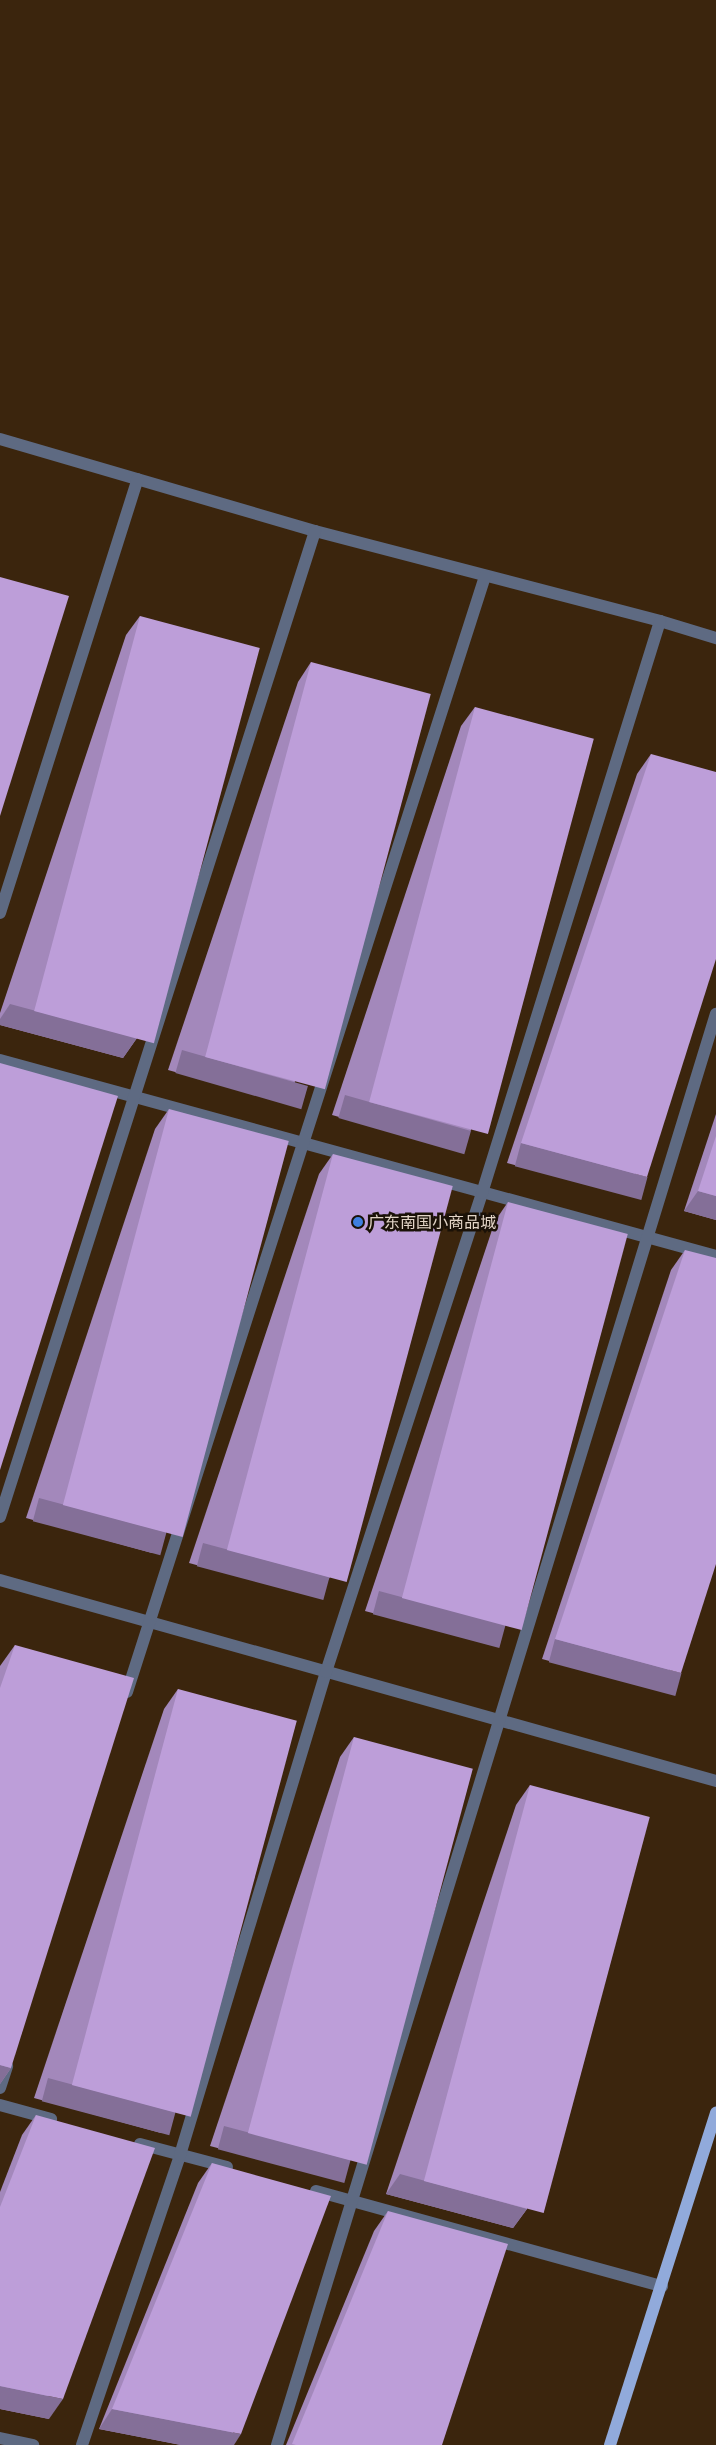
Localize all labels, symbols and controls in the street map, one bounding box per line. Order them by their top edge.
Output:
place label: 广东南国小商品城 [368,1212,496,1232]
marker: 广东南国小商品城 [352,1216,364,1228]

